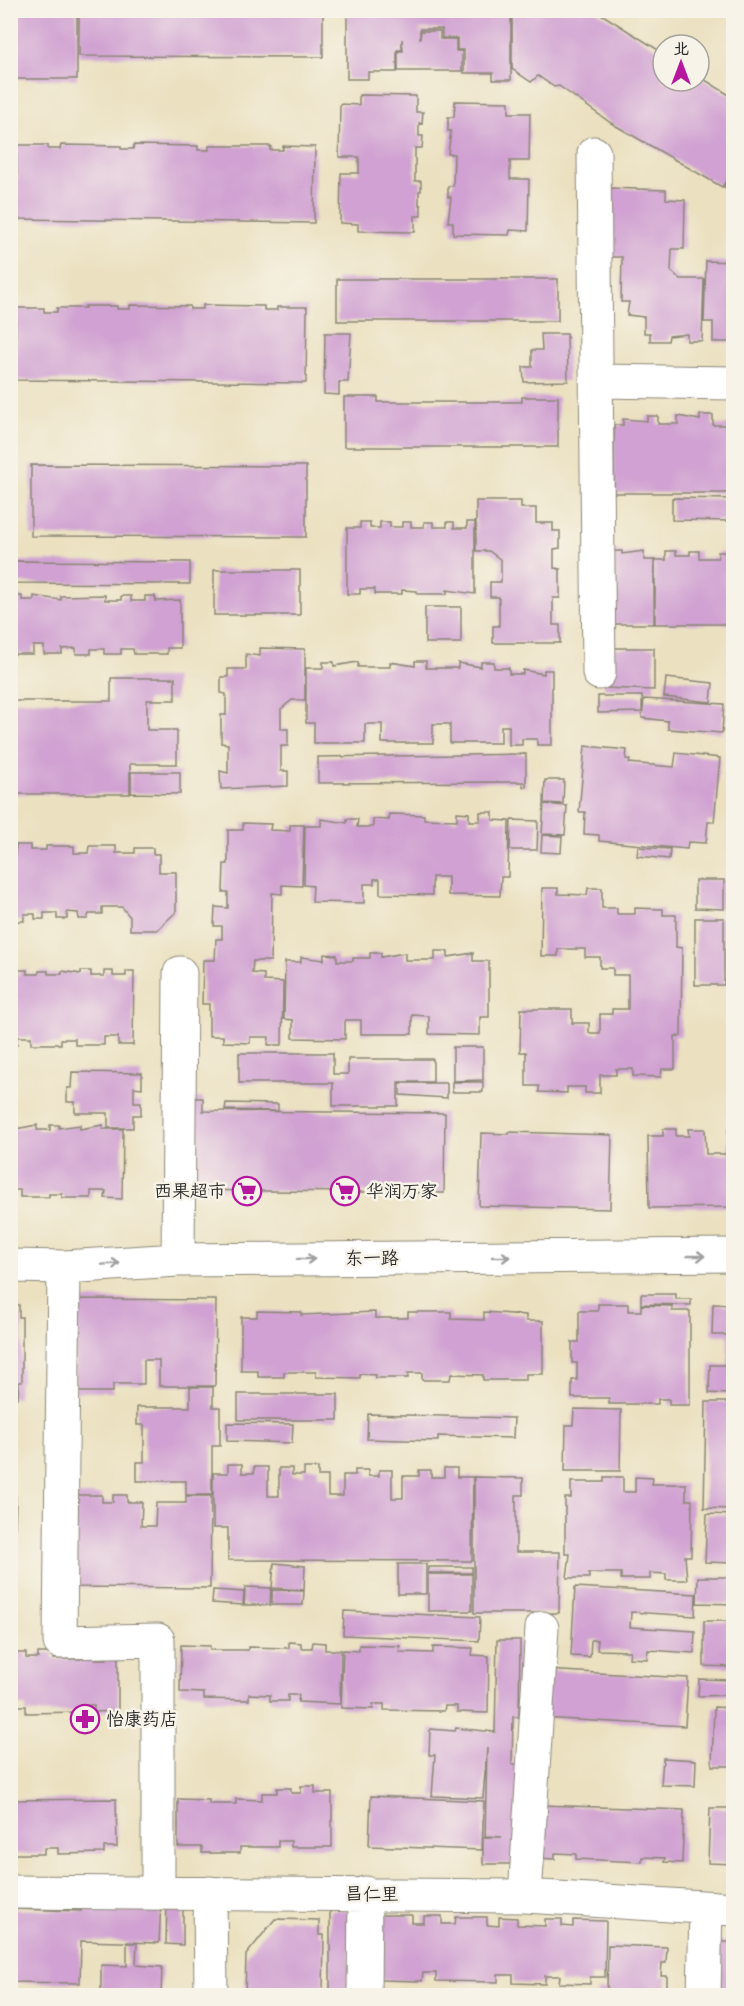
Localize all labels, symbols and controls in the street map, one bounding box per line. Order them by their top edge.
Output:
north arrow [651,33,711,93]
text: 北 [673,40,689,59]
supermarket icon: 西果超市 [231,1175,263,1207]
supermarket icon: 华润万家 [329,1175,361,1207]
place label: 西果超市 [154,1181,226,1202]
place label: 华润万家 [366,1181,438,1202]
street label: 东一路 [345,1248,399,1269]
one-way arrow [685,1250,705,1262]
one-way arrow [490,1251,510,1263]
one-way arrow [295,1253,315,1265]
one-way arrow [100,1258,120,1269]
pharmacy icon: 怡康药店 [69,1703,101,1735]
place label: 怡康药店 [106,1709,178,1730]
street label: 昌仁里 [345,1884,399,1905]

